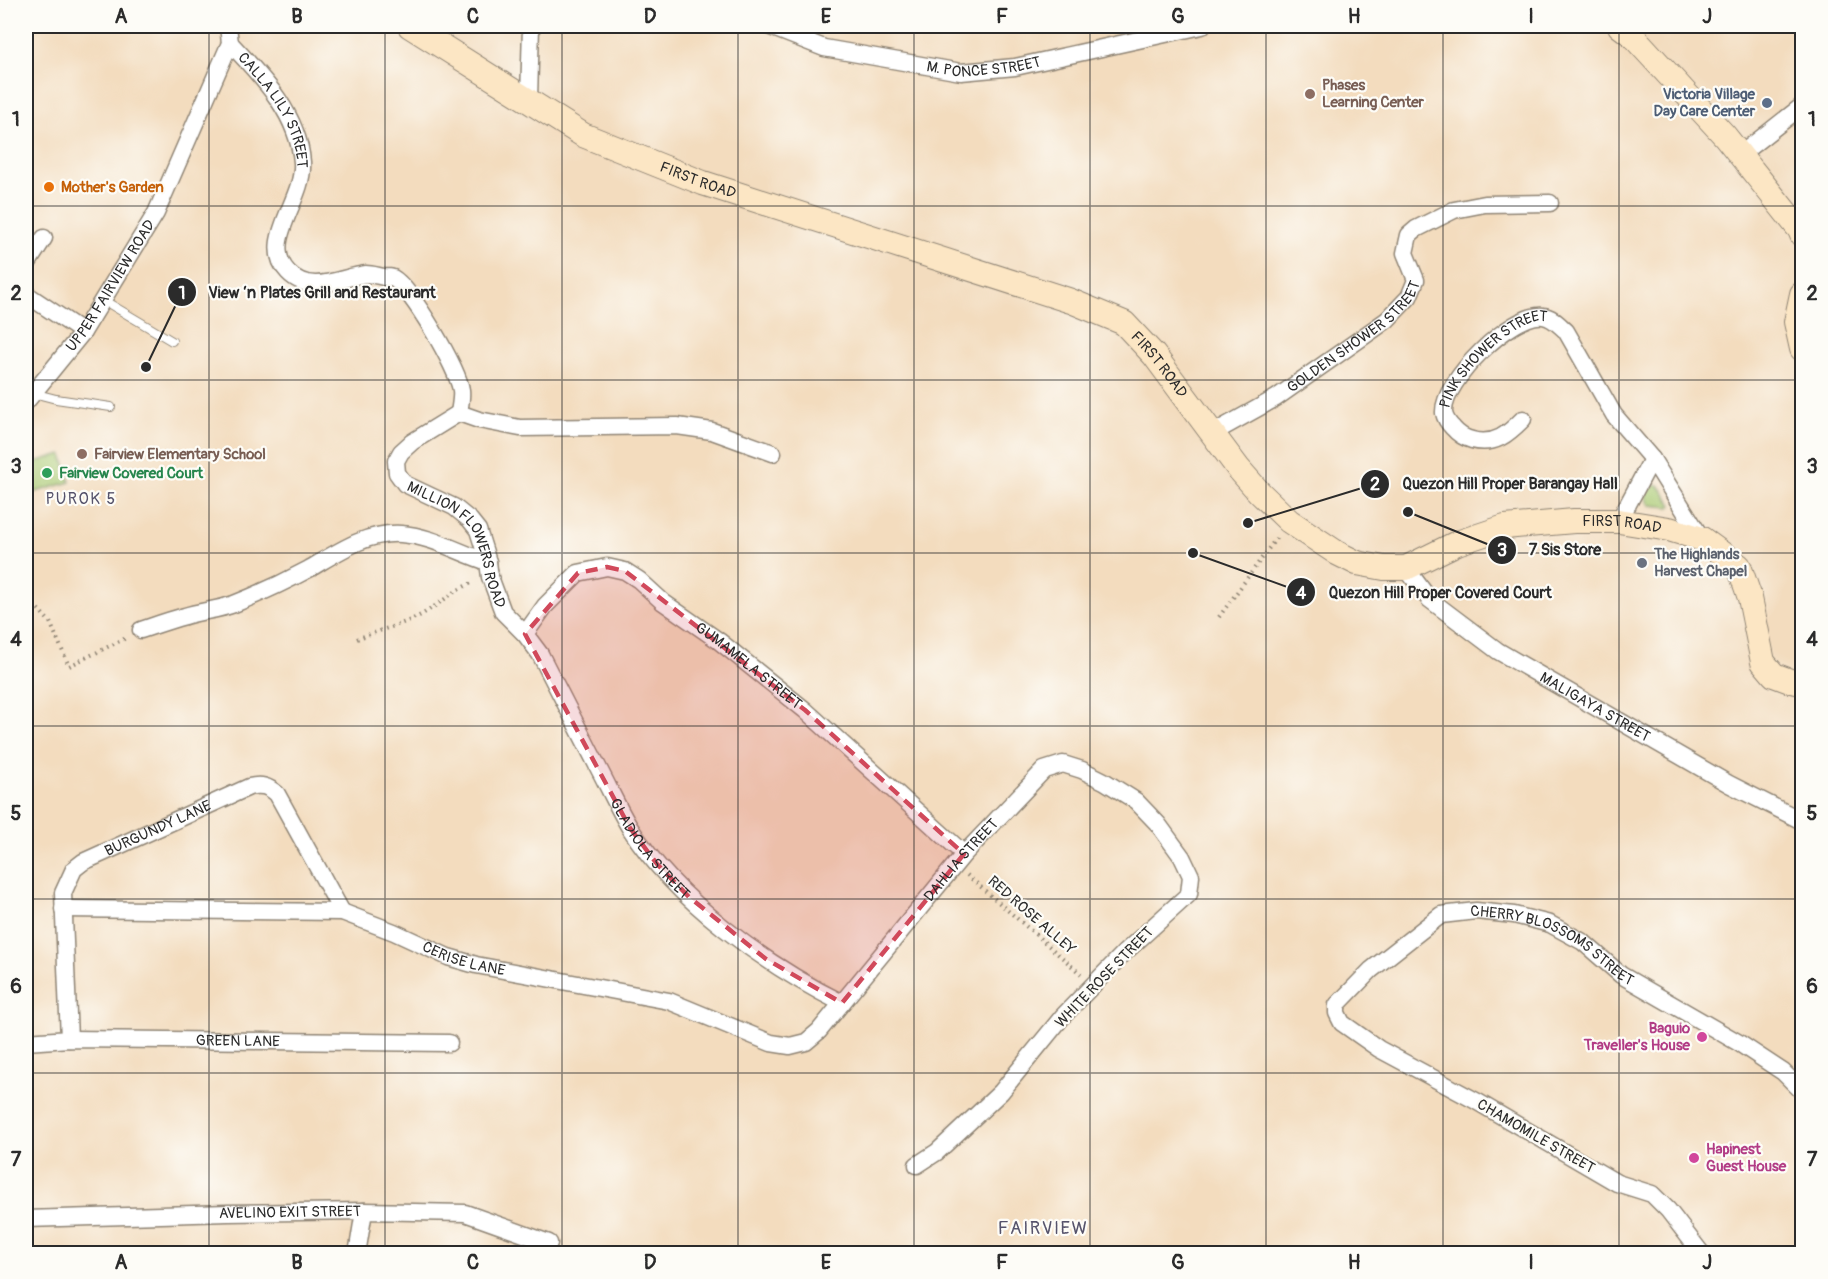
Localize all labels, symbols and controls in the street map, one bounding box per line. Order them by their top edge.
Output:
text: A [115,4,128,29]
text: B [291,4,303,29]
text: C [467,4,479,29]
text: D [644,4,657,29]
text: E [821,4,832,29]
text: F [996,4,1008,29]
text: G [1171,4,1185,29]
text: H [1348,4,1361,29]
text: I [1528,4,1534,29]
text: J [1702,4,1712,29]
street label: CALLA LILY STREET [234,48,311,168]
street label: M. PONCE STREET [925,53,1043,82]
place label: Phases Learning Center [1322,76,1425,112]
place label: Victoria Village Day Care Center [1654,85,1756,121]
marker: Phases Learning Center [1303,87,1317,101]
marker: Victoria Village Day Care Center [1760,96,1774,110]
text: 1 [12,107,20,132]
text: 1 [1808,107,1816,132]
street label: FIRST ROAD [657,158,738,203]
place label: Mother's Garden [61,178,164,197]
marker: Mother's Garden [42,180,56,194]
street label: UPPER FAIRVIEW ROAD [62,217,159,356]
callout: View ‘n Plates Grill and Restaurant [167,275,448,309]
street label: GOLDEN SHOWER STREET [1283,278,1425,397]
text: 2 [10,281,22,306]
text: 2 [1806,281,1818,306]
text: 1 [178,282,186,305]
text: View ‘n Plates Grill and Restaurant [208,283,436,303]
street label: PINK SHOWER STREET [1435,307,1548,410]
street label: FIRST ROAD [1127,327,1191,401]
place label: Fairview Elementary School [94,445,266,464]
marker: Fairview Elementary School [75,447,89,461]
text: 3 [10,454,22,479]
text: 3 [1806,454,1818,479]
place label: Fairview Covered Court [59,464,204,483]
marker: Fairview Covered Court [40,466,54,480]
callout: Quezon Hill Proper Barangay Hall [1360,467,1630,501]
text: 2 [1370,473,1380,496]
text: Quezon Hill Proper Barangay Hall [1402,474,1618,494]
street label: MILLION FLOWERS ROAD [404,477,510,611]
district label: PUROK 5 [45,489,117,509]
street label: FIRST ROAD [1582,512,1663,538]
callout: 7 Sis Store [1487,533,1613,567]
text: 3 [1497,539,1507,562]
text: 7 Sis Store [1529,540,1602,560]
place label: The Highlands Harvest Chapel [1653,545,1747,581]
marker: The Highlands Harvest Chapel [1635,556,1649,570]
callout: Quezon Hill Proper Covered Court [1286,575,1563,609]
text: 4 [1296,582,1307,605]
text: Quezon Hill Proper Covered Court [1328,583,1552,603]
street label: GUMAMELA STREET [691,618,805,714]
text: 4 [10,627,22,652]
text: 4 [1806,627,1818,652]
street label: MALIGAYA STREET [1536,668,1653,747]
street label: GLADIOLA STREET [605,795,694,904]
street label: BURGUNDY LANE [102,796,214,861]
text: 5 [11,801,22,826]
text: 5 [1807,801,1818,826]
street label: DAHLIA STREET [920,815,1003,906]
street label: RED ROSE ALLEY [984,872,1080,959]
street label: CHERRY BLOSSOMS STREET [1469,902,1637,990]
street label: WHITE ROSE STREET [1051,923,1158,1032]
street label: CERISE LANE [419,937,507,980]
text: 6 [10,974,22,999]
text: 6 [1806,974,1818,999]
place label: Baguio Traveller's House [1583,1019,1691,1055]
marker: Baguio Traveller's House [1695,1030,1709,1044]
street label: GREEN LANE [196,1031,280,1051]
street label: CHAMOMILE STREET [1473,1095,1598,1178]
place label: Hapinest Guest House [1706,1140,1787,1176]
text: 7 [11,1147,22,1172]
text: 7 [1807,1147,1818,1172]
marker: Hapinest Guest House [1687,1151,1701,1165]
street label: AVELINO EXIT STREET [219,1202,361,1223]
district label: FAIRVIEW [998,1217,1088,1240]
text: A [115,1250,128,1275]
text: B [291,1250,303,1275]
text: C [467,1250,479,1275]
text: D [644,1250,657,1275]
text: E [821,1250,832,1275]
text: F [996,1250,1008,1275]
text: G [1171,1250,1185,1275]
text: H [1348,1250,1361,1275]
text: I [1528,1250,1534,1275]
text: J [1702,1250,1712,1275]

